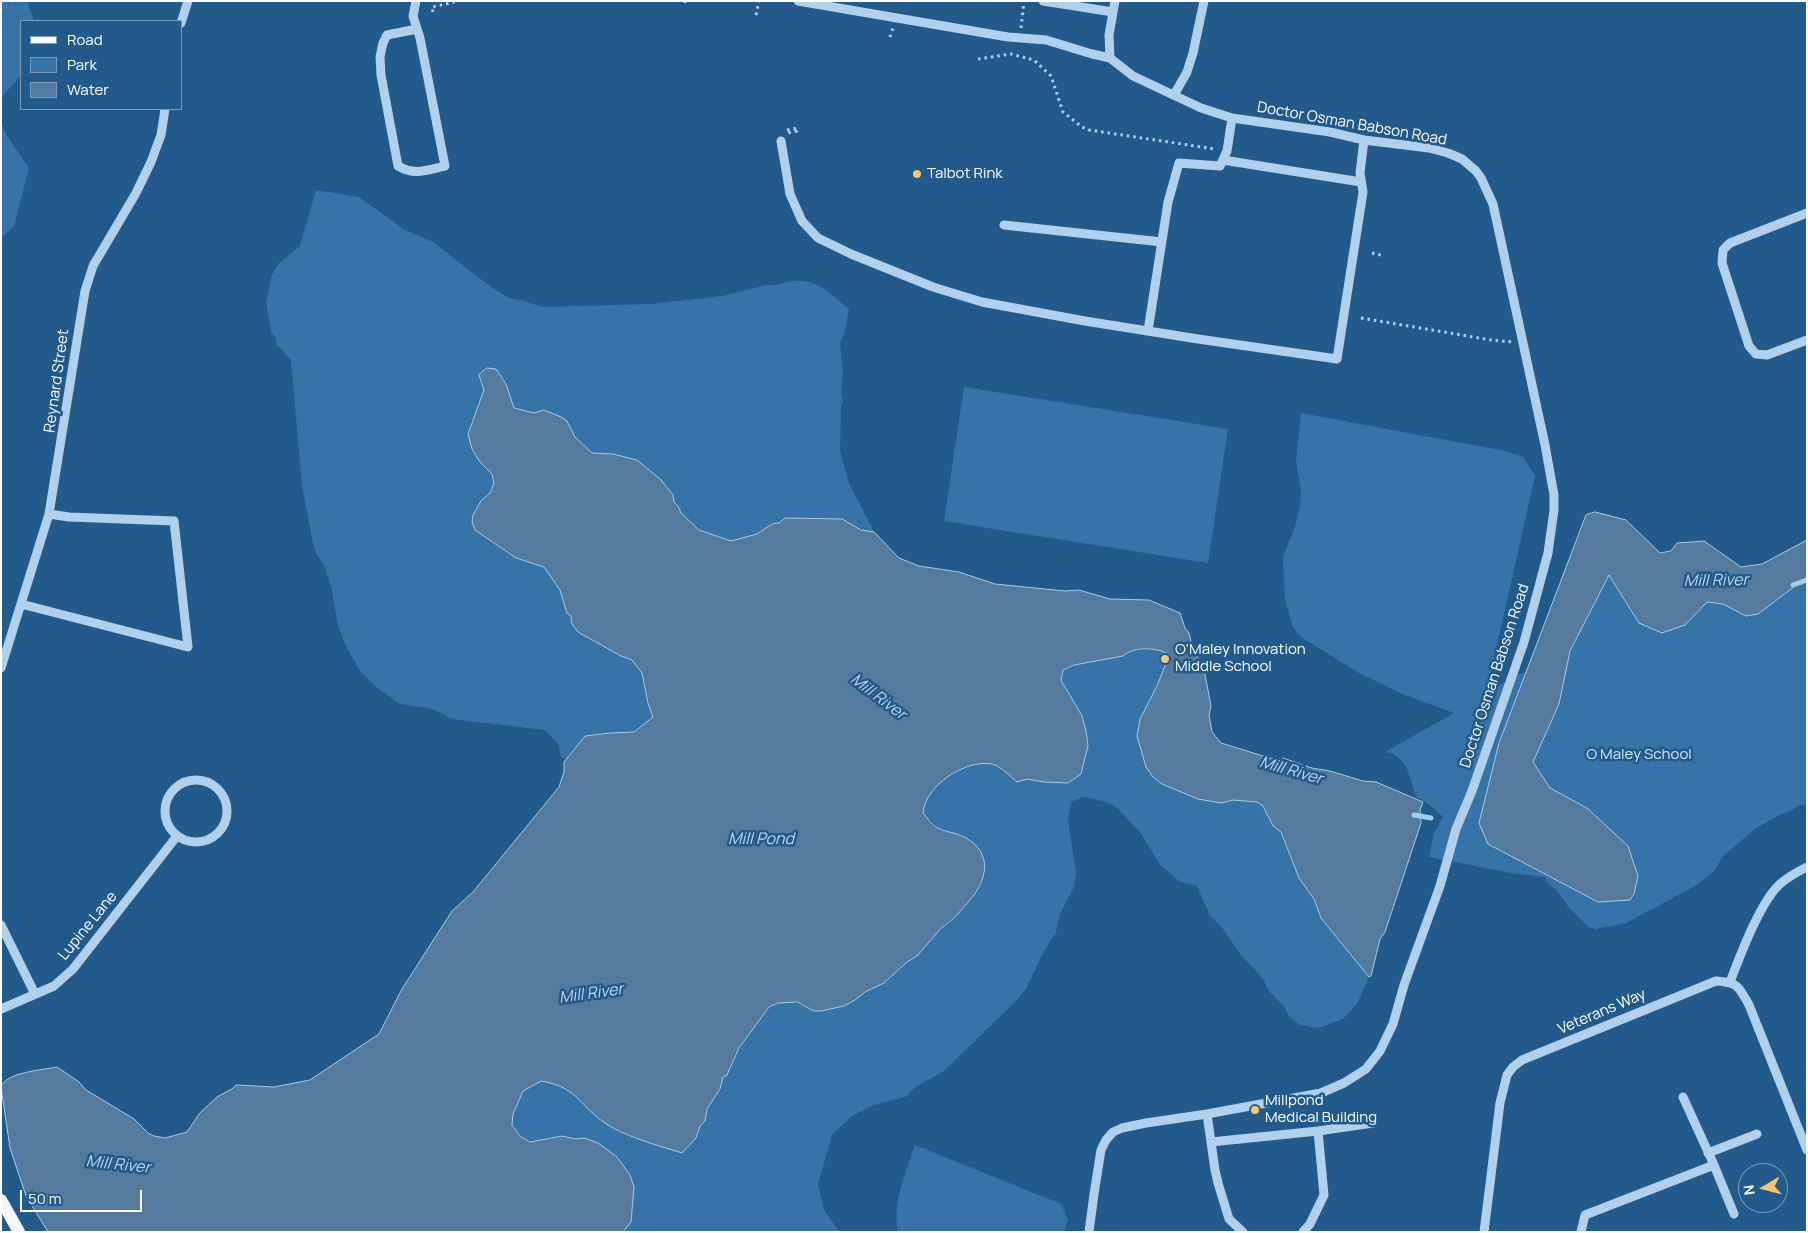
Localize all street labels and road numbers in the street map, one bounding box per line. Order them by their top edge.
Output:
street label: Doctor Osman Babson Road [1256,98,1448,150]
street label: Reynard Street [41,328,73,434]
street label: Doctor Osman Babson Road [1457,582,1533,770]
street label: Lupine Lane [55,888,121,964]
street label: Veterans Way [1555,985,1649,1039]

